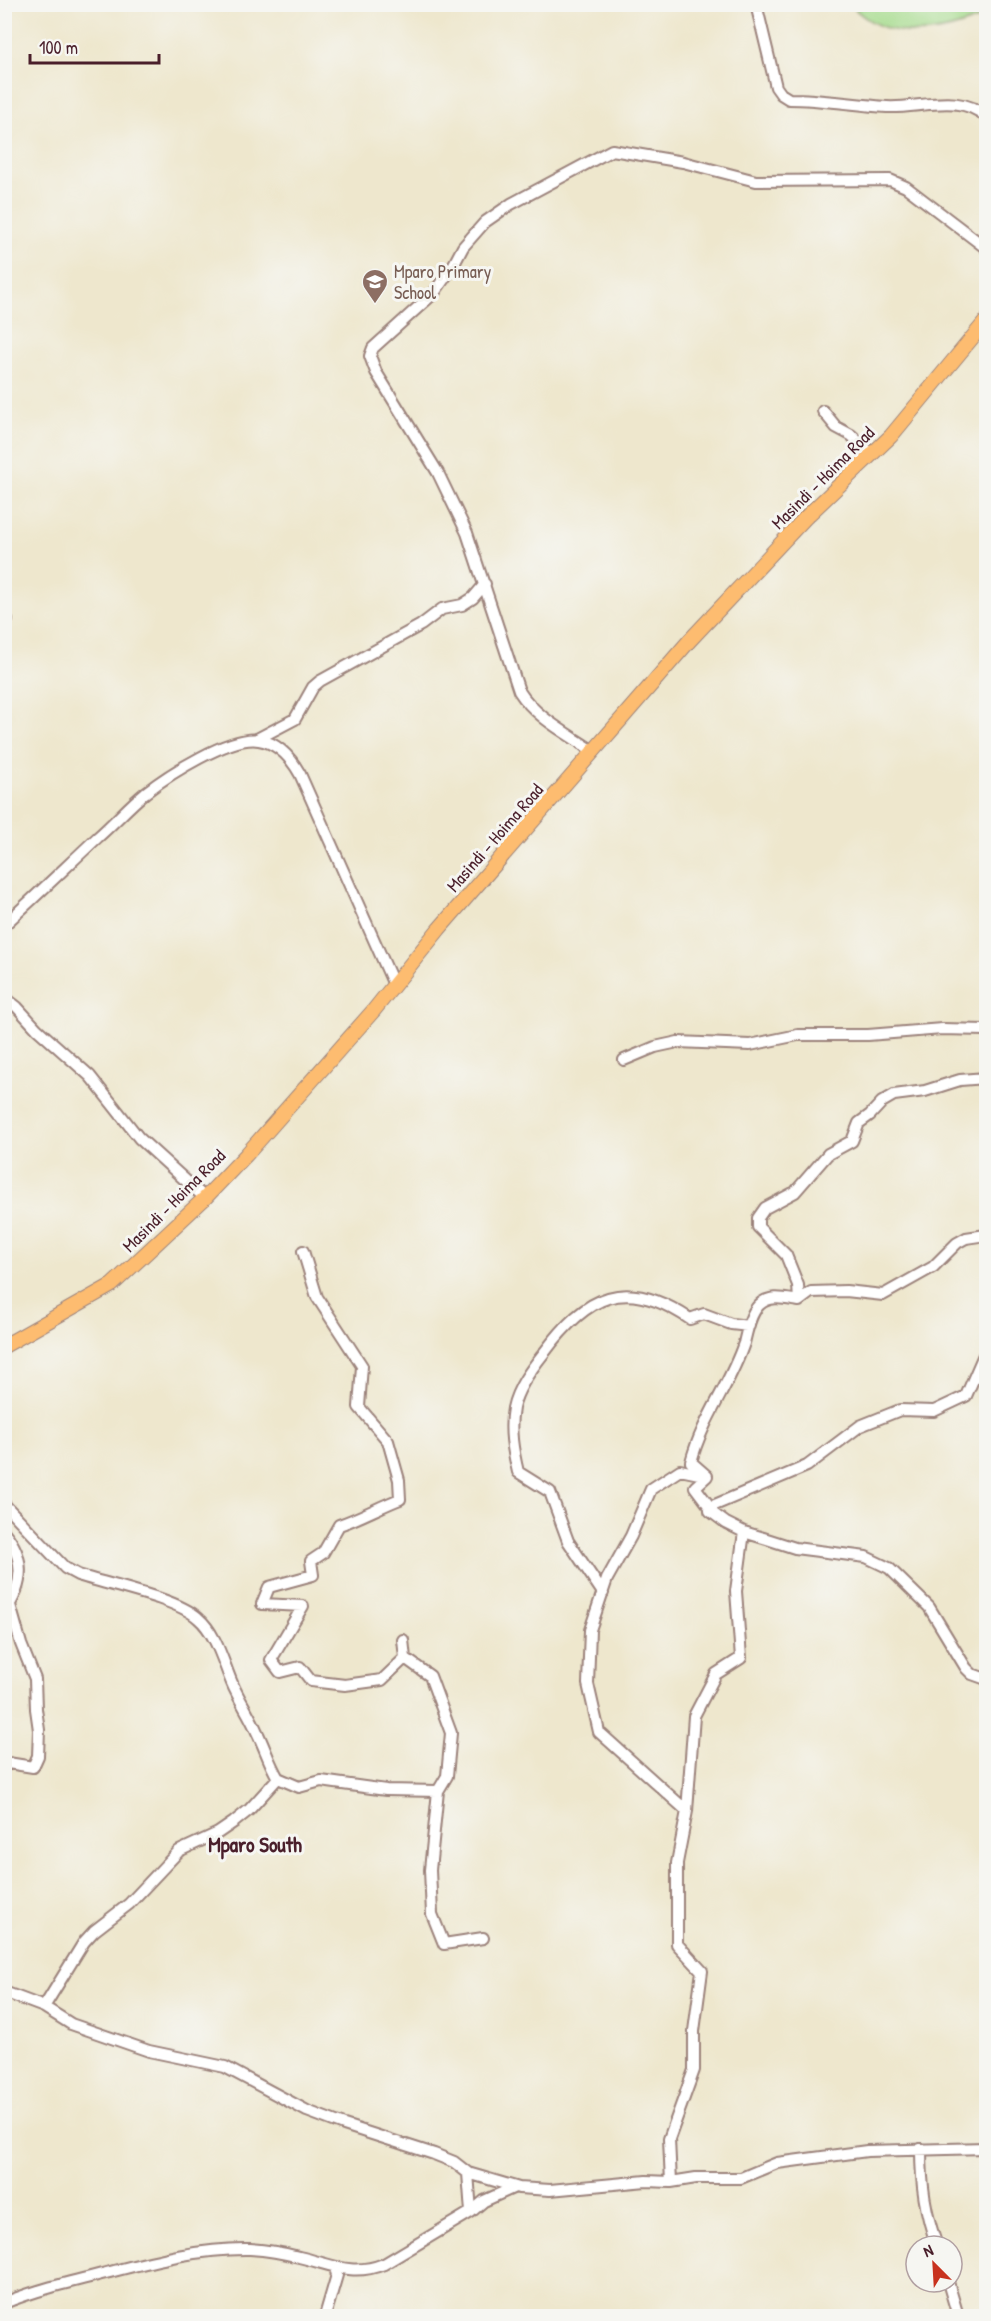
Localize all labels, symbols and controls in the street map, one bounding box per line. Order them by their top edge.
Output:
scale bar [30,27,159,65]
text: 100 m [39,35,78,60]
place label: Mparo Primary School [394,259,492,305]
school or university icon: Mparo Primary School [360,267,390,305]
street label: Masindi - Hoima Road [766,421,880,535]
street label: Masindi - Hoima Road [441,778,549,897]
street label: Masindi - Hoima Road [117,1144,231,1258]
district label: Mparo South [208,1830,302,1860]
north arrow [904,2234,964,2294]
text: N [920,2238,937,2262]

